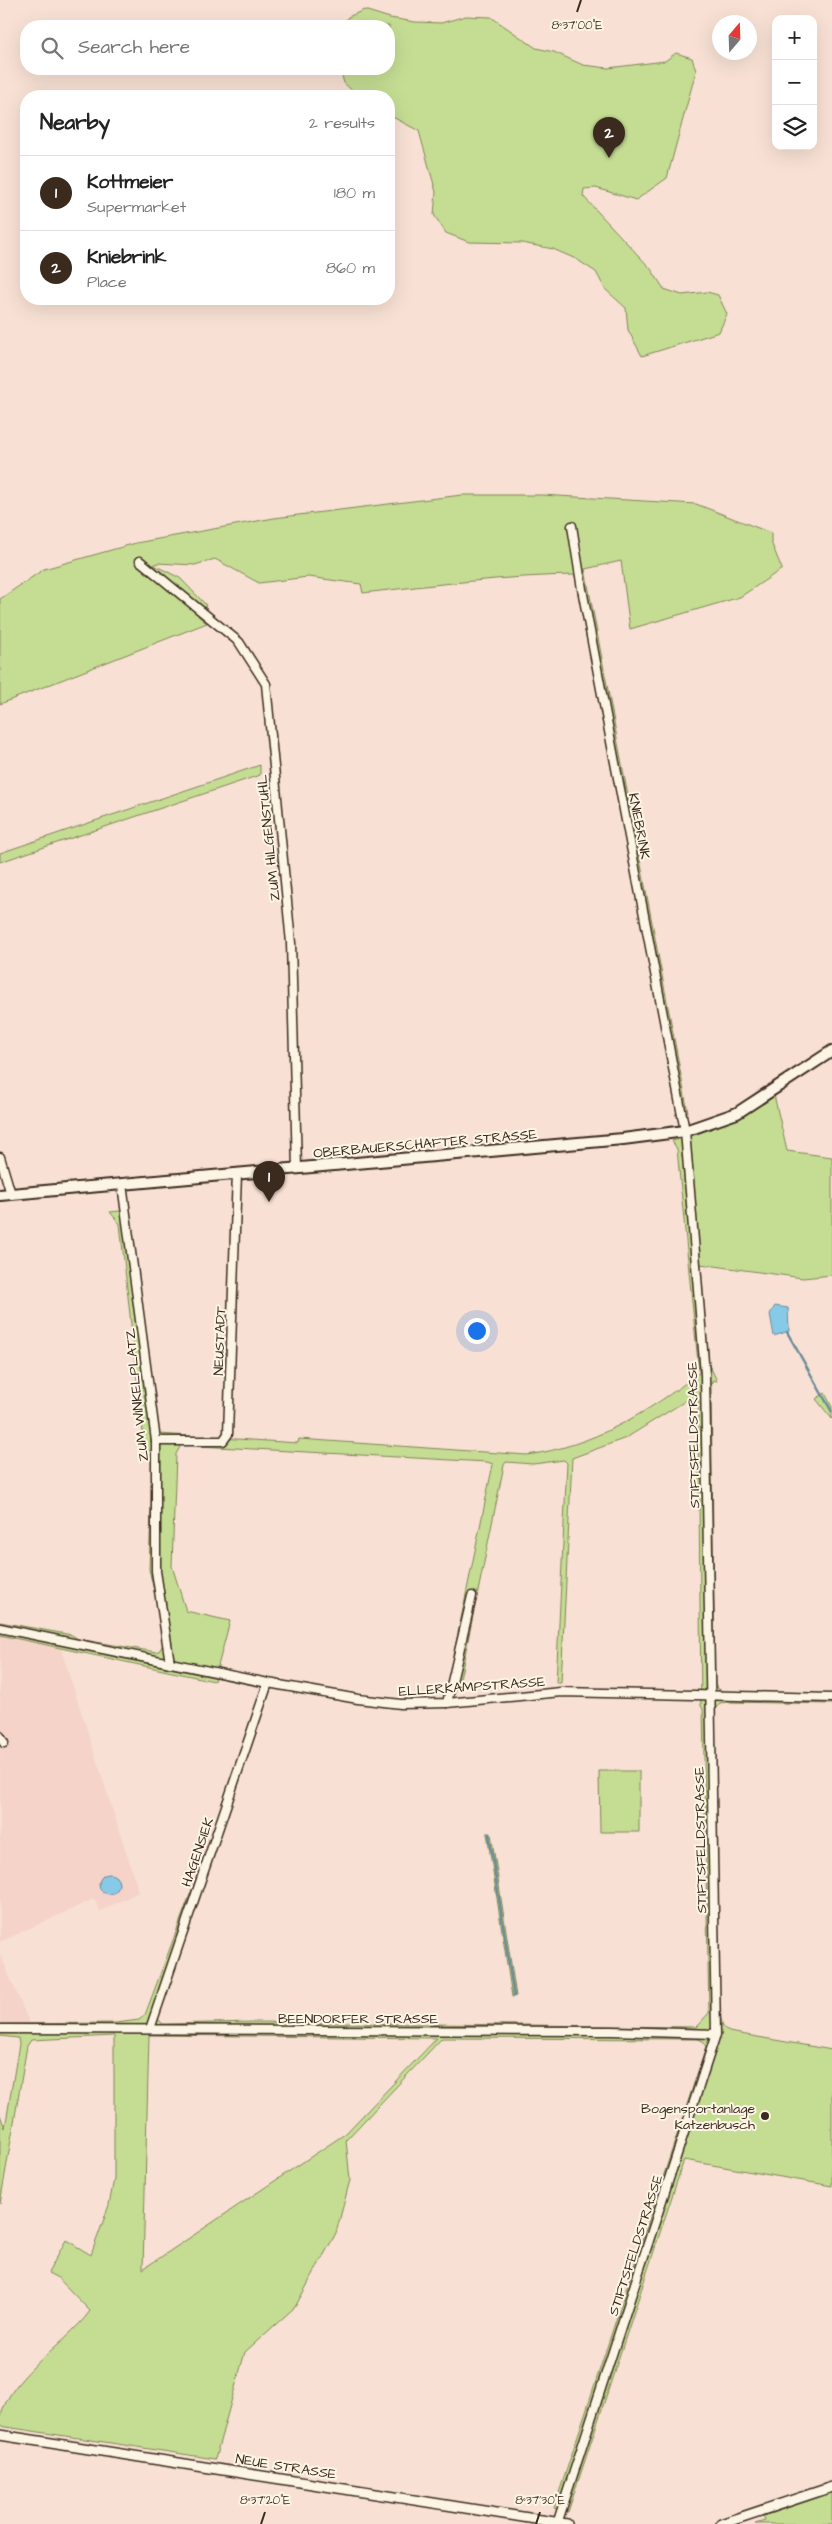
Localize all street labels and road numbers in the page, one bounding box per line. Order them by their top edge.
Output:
street label: ZUM HILGENSTUHL [252,773,286,902]
street label: KNIEBRINK [623,791,655,861]
street label: OBERBAUERSCHAFTER STRASSE [313,1124,538,1164]
street label: NEUSTADT [209,1306,231,1376]
street label: ZUM WINKELPLATZ [120,1327,154,1462]
street label: STIFTSFELDSTRASSE [683,1361,705,1509]
street label: ELLERKAMPSTRASSE [398,1672,547,1702]
street label: STIFTSFELDSTRASSE [690,1766,712,1914]
street label: HAGENSIEK [177,1814,219,1890]
street label: BEENDORFER STRASSE [278,2009,439,2029]
street label: STIFTSFELDSTRASSE [604,2172,668,2318]
street label: NEUE STRASSE [234,2449,338,2485]

